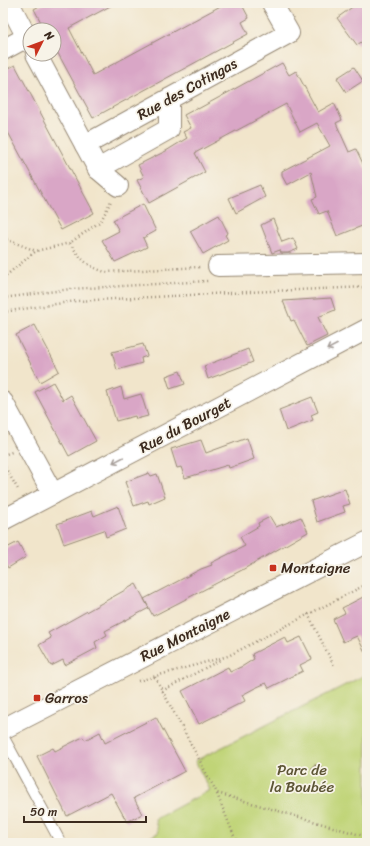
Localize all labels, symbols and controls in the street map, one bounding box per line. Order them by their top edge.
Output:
north arrow [22,22,62,62]
text: N [39,26,59,45]
street label: Rue des Cotingas [132,50,243,127]
one-way arrow [327,344,339,351]
street label: Rue du Bourget [134,390,236,460]
one-way arrow [113,456,125,464]
place label: Montaigne [281,555,351,581]
marker: Montaigne [268,563,278,573]
street label: Rue Montaigne [135,601,235,669]
place label: Garros [45,685,89,711]
marker: Garros [32,693,42,703]
park label: Parc de la Boubée [270,757,334,800]
scale bar [24,798,146,824]
text: 50 m [30,801,57,823]

